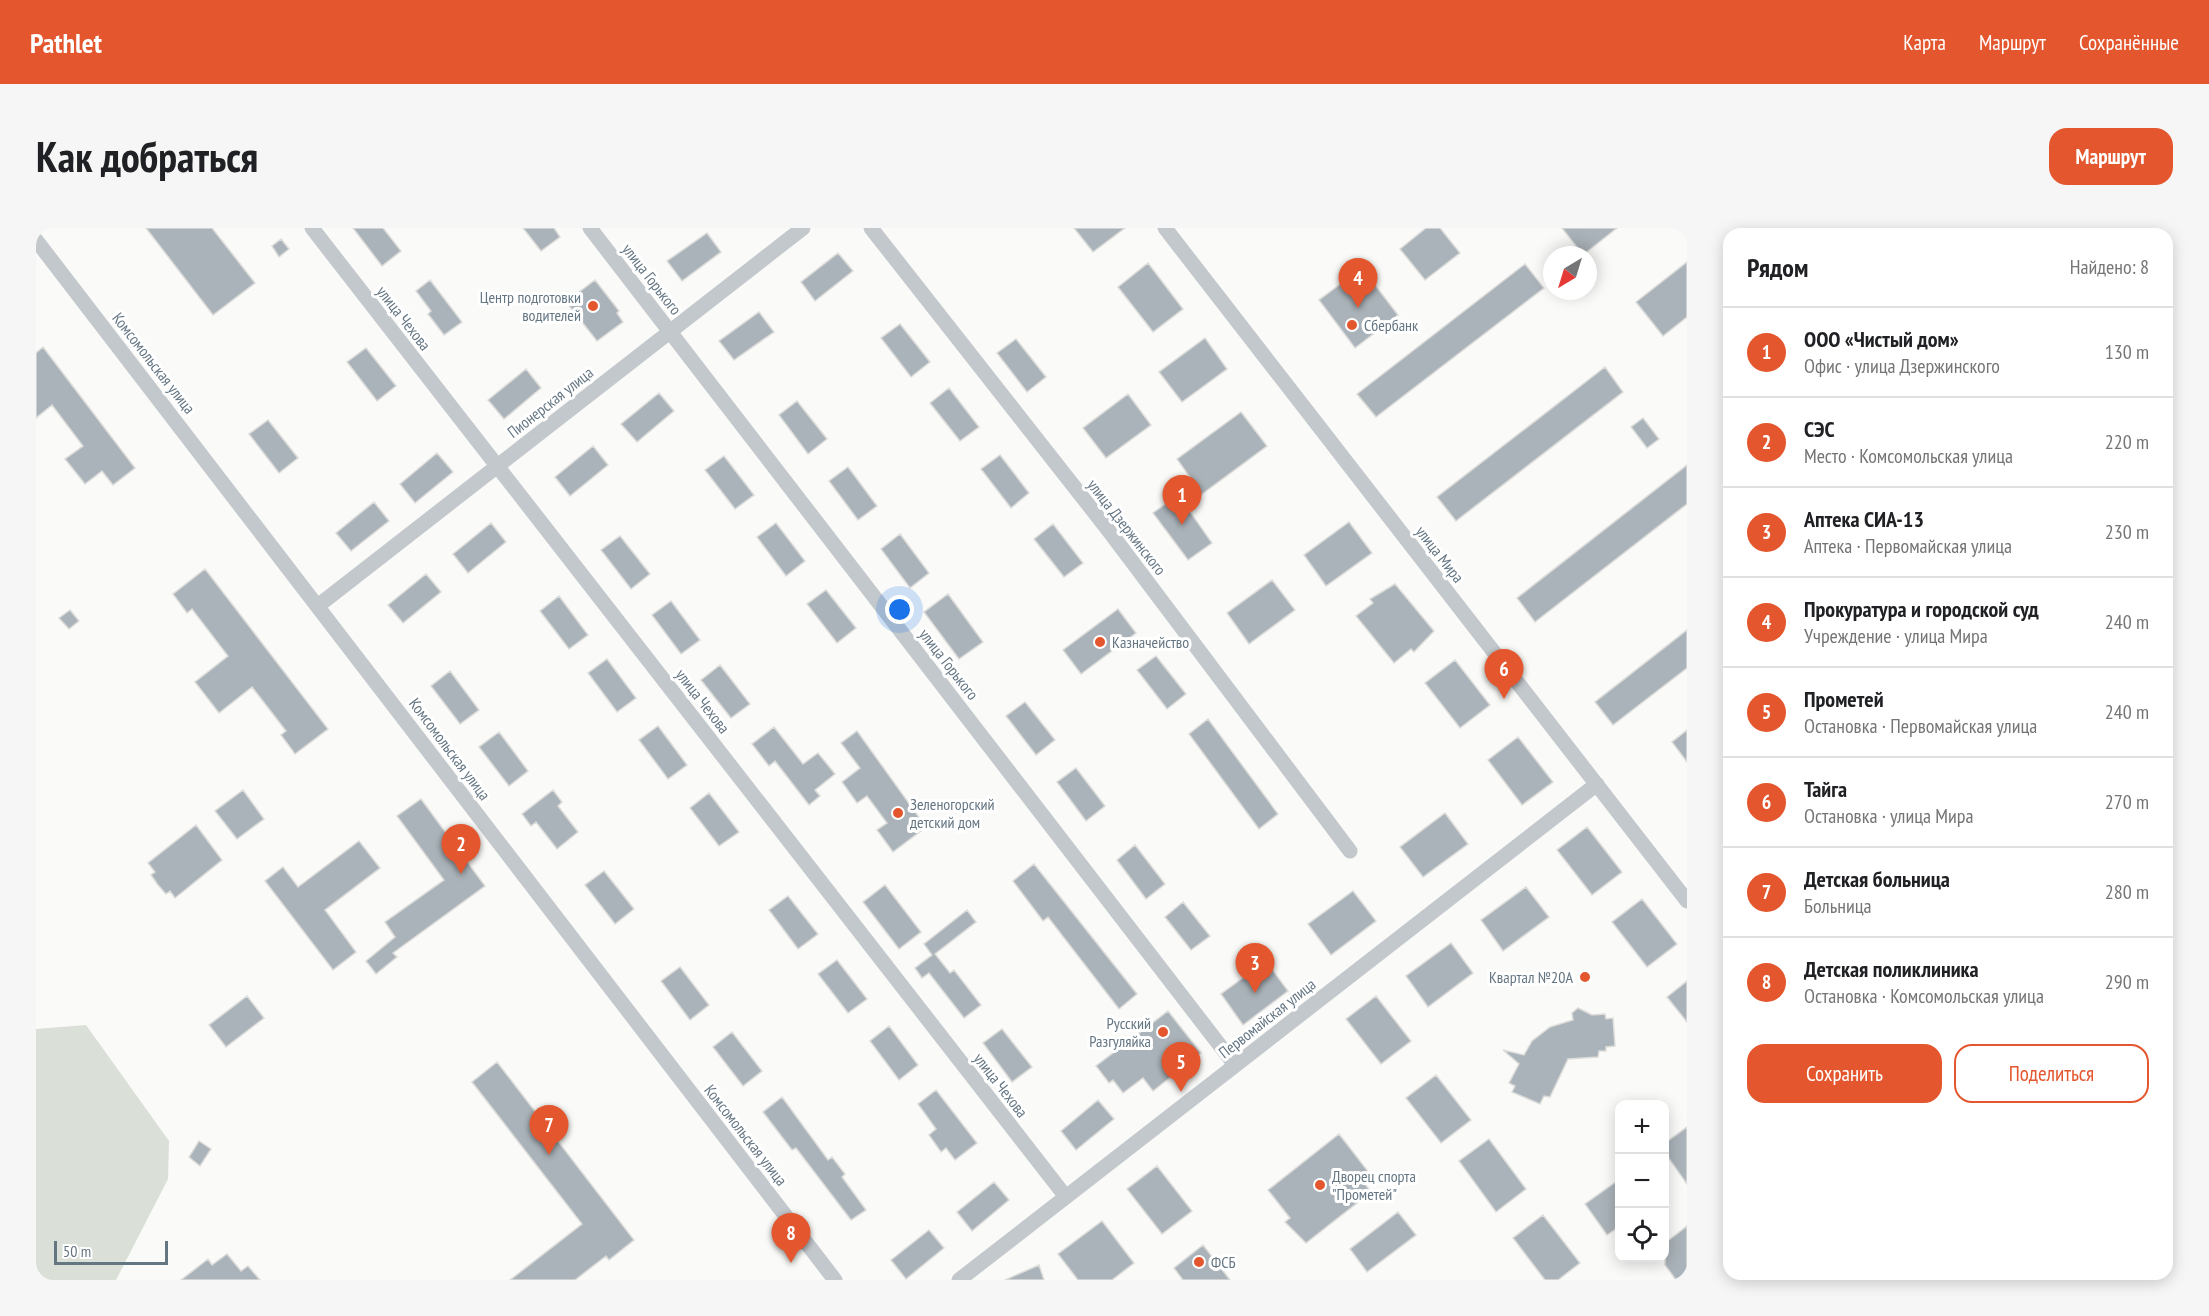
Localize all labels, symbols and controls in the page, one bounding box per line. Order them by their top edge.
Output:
text: Pathlet [30,24,102,61]
text: Карта [1903,29,1946,56]
text: Маршрут [1979,29,2046,56]
text: Сохранённые [2079,29,2179,56]
button: Маршрут [2049,128,2173,185]
text: Как добраться [36,129,258,184]
street label: улица Горького [618,239,686,319]
north arrow [1543,246,1597,300]
text: Рядом [1747,251,1808,284]
text: Найдено: 8 [2070,254,2149,280]
pin: 4 [1338,259,1378,308]
street label: улица Чехова [373,282,435,354]
place label: Центр подготовки водителей [480,287,581,325]
marker: Центр подготовки водителей [586,299,600,313]
street label: Комсомольская улица [108,308,200,418]
place label: Сбербанк [1364,315,1419,335]
marker: Сбербанк [1345,318,1359,332]
text: ООО «Чистый дом» [1804,325,1959,353]
text: 1 [1762,339,1771,365]
text: 130 m [2105,339,2149,365]
text: Офис · улица Дзержинского [1804,353,2000,379]
street label: Пионерская улица [503,362,597,442]
text: СЭС [1804,415,1835,443]
text: 2 [1762,429,1771,455]
text: 220 m [2105,429,2149,455]
text: Место · Комсомольская улица [1804,443,2013,469]
street label: улица Дзержинского [1083,475,1171,579]
pin: 1 [1162,476,1202,525]
text: Аптека СИА-13 [1804,505,1924,533]
text: 3 [1762,519,1771,545]
text: 230 m [2105,519,2149,545]
street label: улица Мира [1412,522,1468,586]
text: Аптека · Первомайская улица [1804,533,2012,559]
your location [885,595,914,624]
text: Прокуратура и городской суд [1804,595,2039,623]
text: 4 [1762,609,1771,635]
text: 240 m [2105,609,2149,635]
text: Учреждение · улица Мира [1804,623,1988,649]
street label: улица Горького [915,624,983,704]
place label: Казначейство [1112,632,1189,652]
marker: Казначейство [1093,635,1107,649]
pin: 6 [1484,650,1524,699]
street label: улица Чехова [672,665,734,737]
text: Прометей [1804,685,1884,713]
street label: Комсомольская улица [405,694,495,804]
text: 5 [1762,699,1771,725]
text: 240 m [2105,699,2149,725]
text: Остановка · Первомайская улица [1804,713,2037,739]
text: Тайга [1804,775,1847,803]
text: 6 [1762,789,1771,815]
text: 270 m [2105,789,2149,815]
place label: Зеленогорский детский дом [910,794,995,832]
text: Остановка · улица Мира [1804,803,1974,829]
marker: Зеленогорский детский дом [891,806,905,820]
pin: 2 [442,824,480,874]
text: Детская больница [1804,865,1950,893]
text: 7 [1762,879,1771,905]
text: 280 m [2105,879,2149,905]
text: Больница [1804,893,1872,919]
pin: 3 [1236,944,1274,993]
text: Детская поликлиника [1804,955,1979,983]
place label: Квартал №20А [1489,967,1573,987]
text: 8 [1762,969,1771,995]
text: 290 m [2105,969,2149,995]
marker: Квартал №20А [1578,970,1592,984]
street label: Первомайская улица [1214,974,1320,1062]
text: Остановка · Комсомольская улица [1804,983,2044,1009]
place label: Русский Разгуляйка [1089,1013,1151,1051]
marker: Русский Разгуляйка [1156,1025,1170,1039]
pin: 5 [1162,1042,1200,1092]
button: Сохранить [1747,1044,1942,1103]
button: Поделиться [1954,1044,2149,1103]
street label: улица Чехова [970,1049,1032,1121]
street label: Комсомольская улица [700,1080,792,1190]
map controls [1615,1100,1669,1262]
button: + [1615,1100,1669,1154]
pin: 7 [530,1106,568,1155]
button: − [1615,1154,1669,1208]
place label: Дворец спорта "Прометей" [1332,1166,1416,1204]
marker: Дворец спорта "Прометей" [1313,1178,1327,1192]
button: locate [1615,1208,1669,1262]
pin: 8 [772,1214,810,1263]
scale bar [54,1238,168,1266]
text: 50 m [63,1241,91,1261]
place label: ФСБ [1211,1252,1236,1272]
marker: ФСБ [1192,1255,1206,1269]

